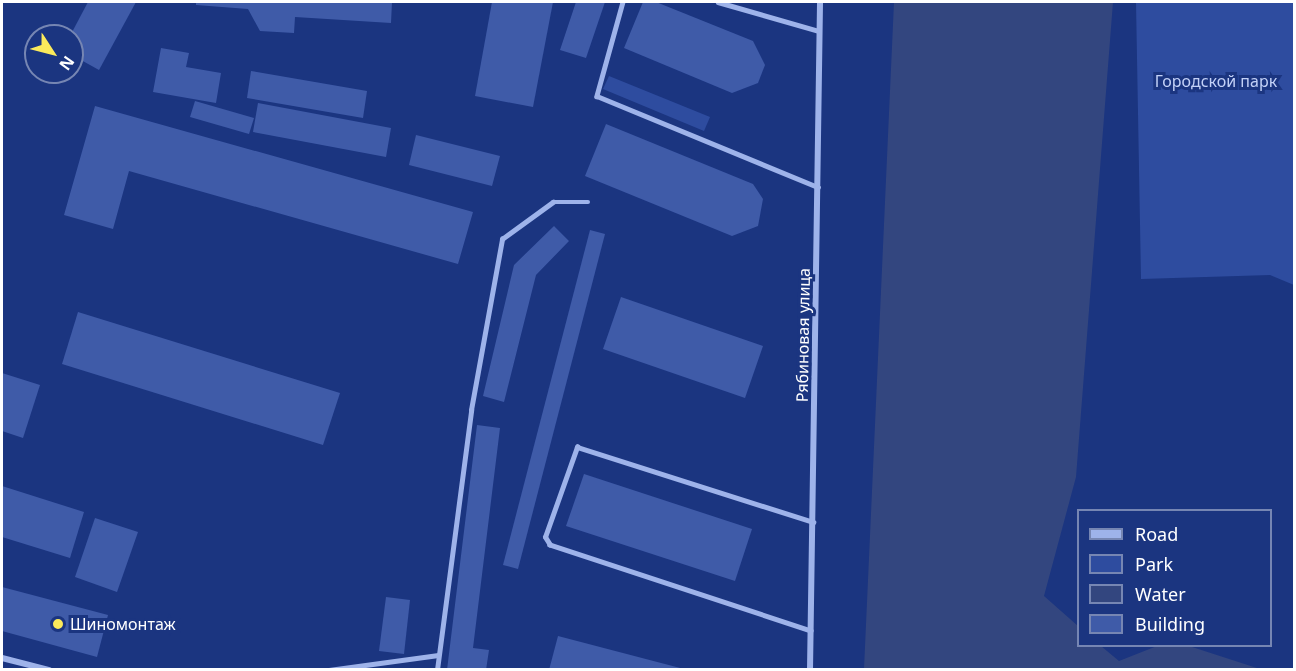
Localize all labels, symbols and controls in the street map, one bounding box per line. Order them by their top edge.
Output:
north arrow [24,24,84,84]
text: N [54,52,80,75]
park label: Городской парк [1155,71,1277,91]
street label: Рябиновая улица [792,268,814,402]
legend [1077,509,1272,647]
text: Road [1135,522,1178,546]
text: Park [1135,552,1173,576]
text: Water [1135,582,1186,606]
text: Building [1135,612,1205,636]
place label: Шиномонтаж [70,614,176,634]
marker: Шиномонтаж [51,617,65,631]

